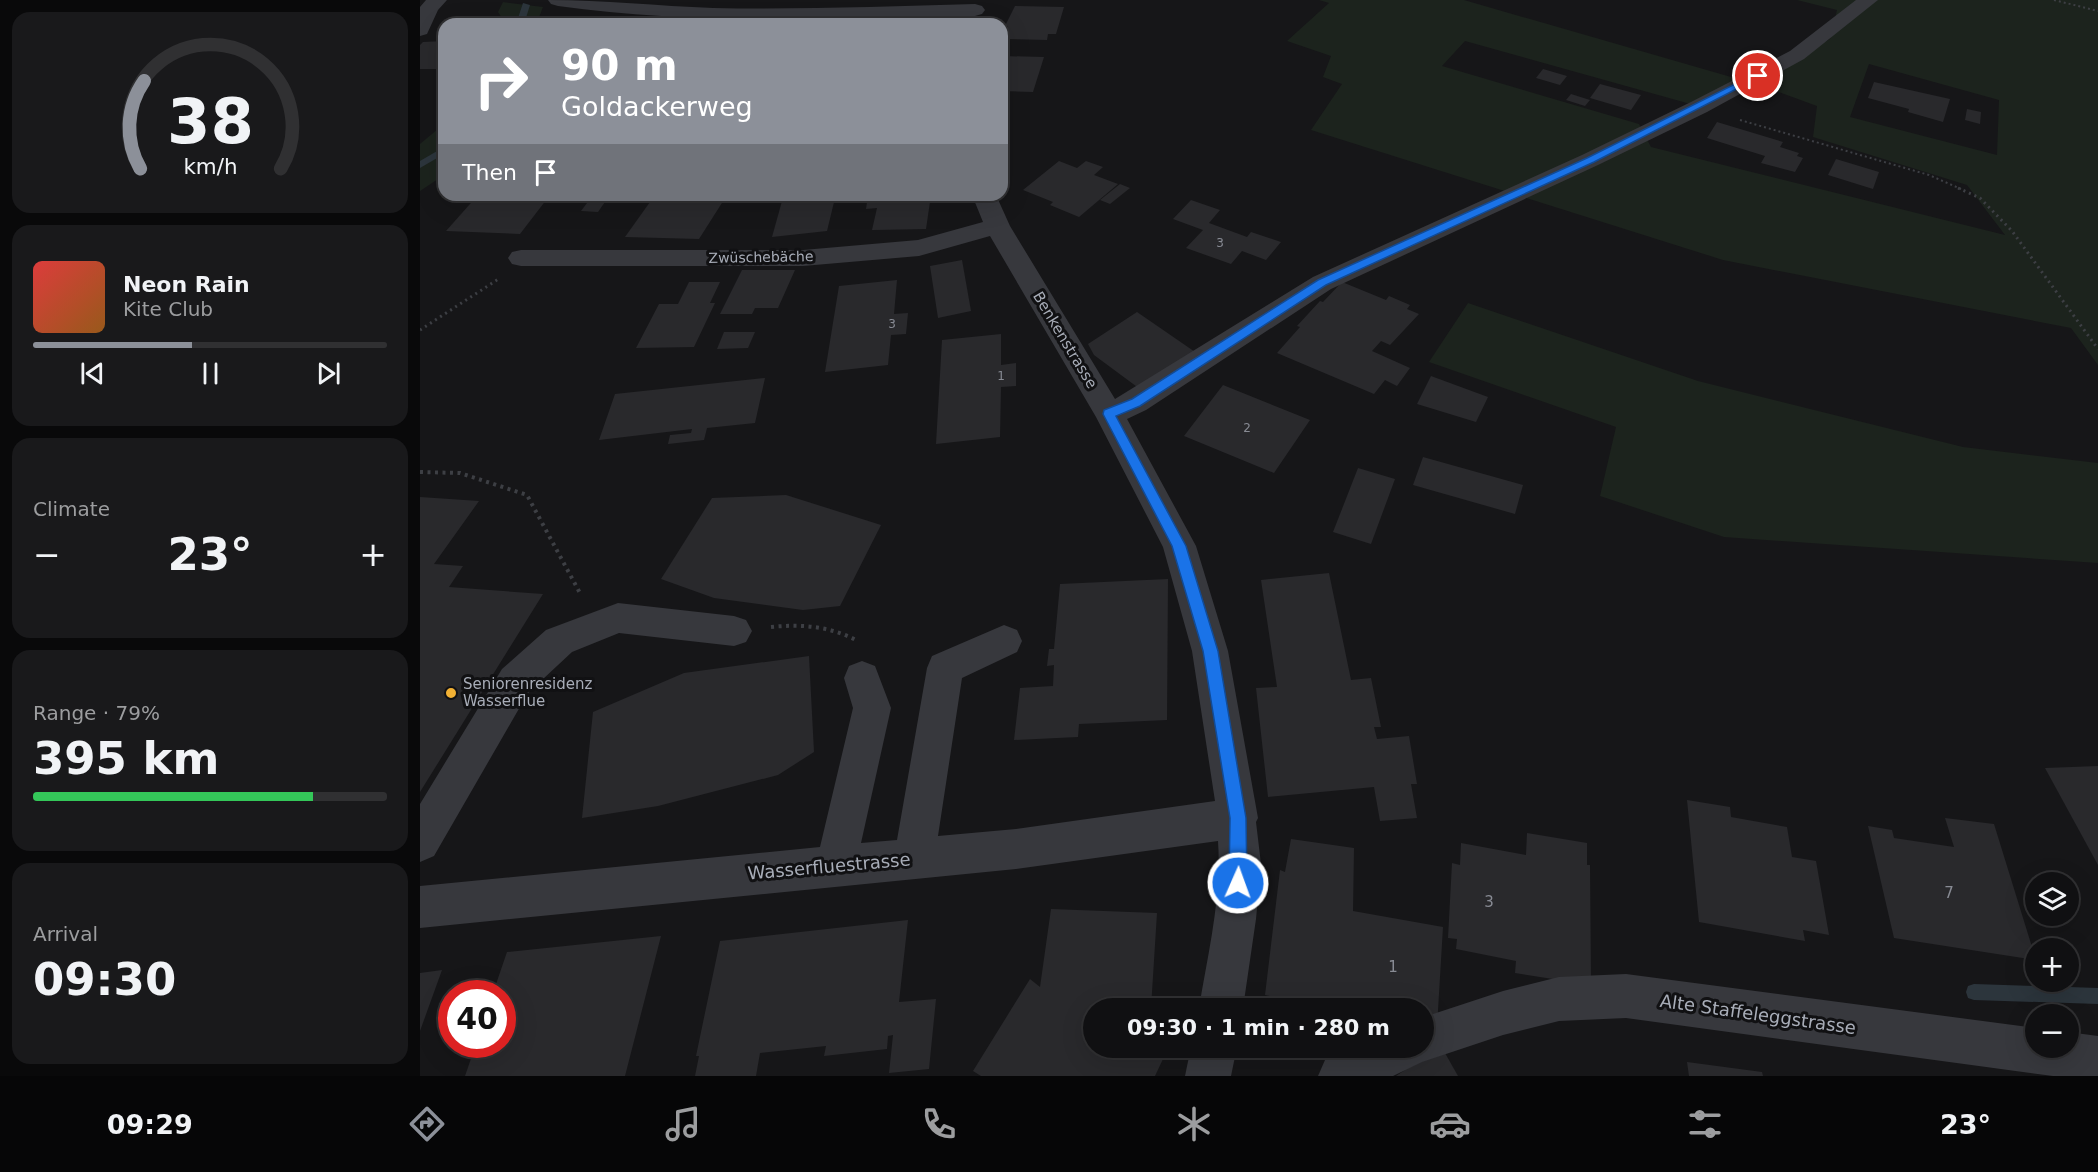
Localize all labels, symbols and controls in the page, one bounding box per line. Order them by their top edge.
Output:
text: 90 m [561,41,678,90]
icon: right [462,42,540,120]
pin [1732,50,1783,101]
icon: arrive [1741,59,1774,92]
text: 38 [167,86,253,159]
text: Goldackerweg [561,91,753,122]
text: km/h [183,155,237,180]
icon: arrive [529,156,562,189]
text: Then [462,160,517,185]
house number: 3 [1216,236,1224,250]
street label: Zwüschebäche [708,248,814,266]
text: Neon Rain [123,272,250,297]
street label: Benkenstrasse [1029,288,1101,392]
text: Kite Club [123,297,213,321]
house number: 3 [888,317,896,331]
icon: previous [76,357,109,390]
icon: pause [194,357,227,390]
icon: next [312,357,345,390]
house number: 1 [997,369,1005,383]
house number: 2 [1243,421,1251,435]
text: Climate [33,497,110,521]
text: 23° [167,528,253,581]
text: − [33,535,61,574]
text: + [359,535,387,574]
place label: Seniorenresidenz Wasserflue [463,675,592,710]
marker: Seniorenresidenz Wasserflue [444,686,458,700]
text: Range · 79% [33,701,160,725]
text: 395 km [33,732,219,785]
street label: Wasserfluestrasse [747,848,911,884]
position arrow [1206,851,1270,915]
map controls [2025,872,2079,1058]
button: layers [2025,872,2079,926]
house number: 7 [1944,884,1954,902]
house number: 3 [1484,893,1494,911]
text: Arrival [33,922,98,946]
button: + [2025,938,2079,992]
text: 09:30 [33,953,176,1006]
house number: 1 [1388,958,1398,976]
speed limit sign: 40 [438,980,516,1058]
street label: Alte Staffeleggstrasse [1659,990,1857,1038]
button: − [2025,1004,2079,1058]
text: 09:30 · 1 min · 280 m [1127,1015,1390,1040]
icon: directions [406,1103,448,1145]
icon: music [662,1103,704,1145]
icon: phone [918,1103,960,1145]
icon: climate [1173,1103,1215,1145]
icon: car [1429,1103,1471,1145]
icon: filters [1684,1103,1726,1145]
text: 09:29 [107,1109,193,1140]
text: 23° [1940,1109,1991,1140]

